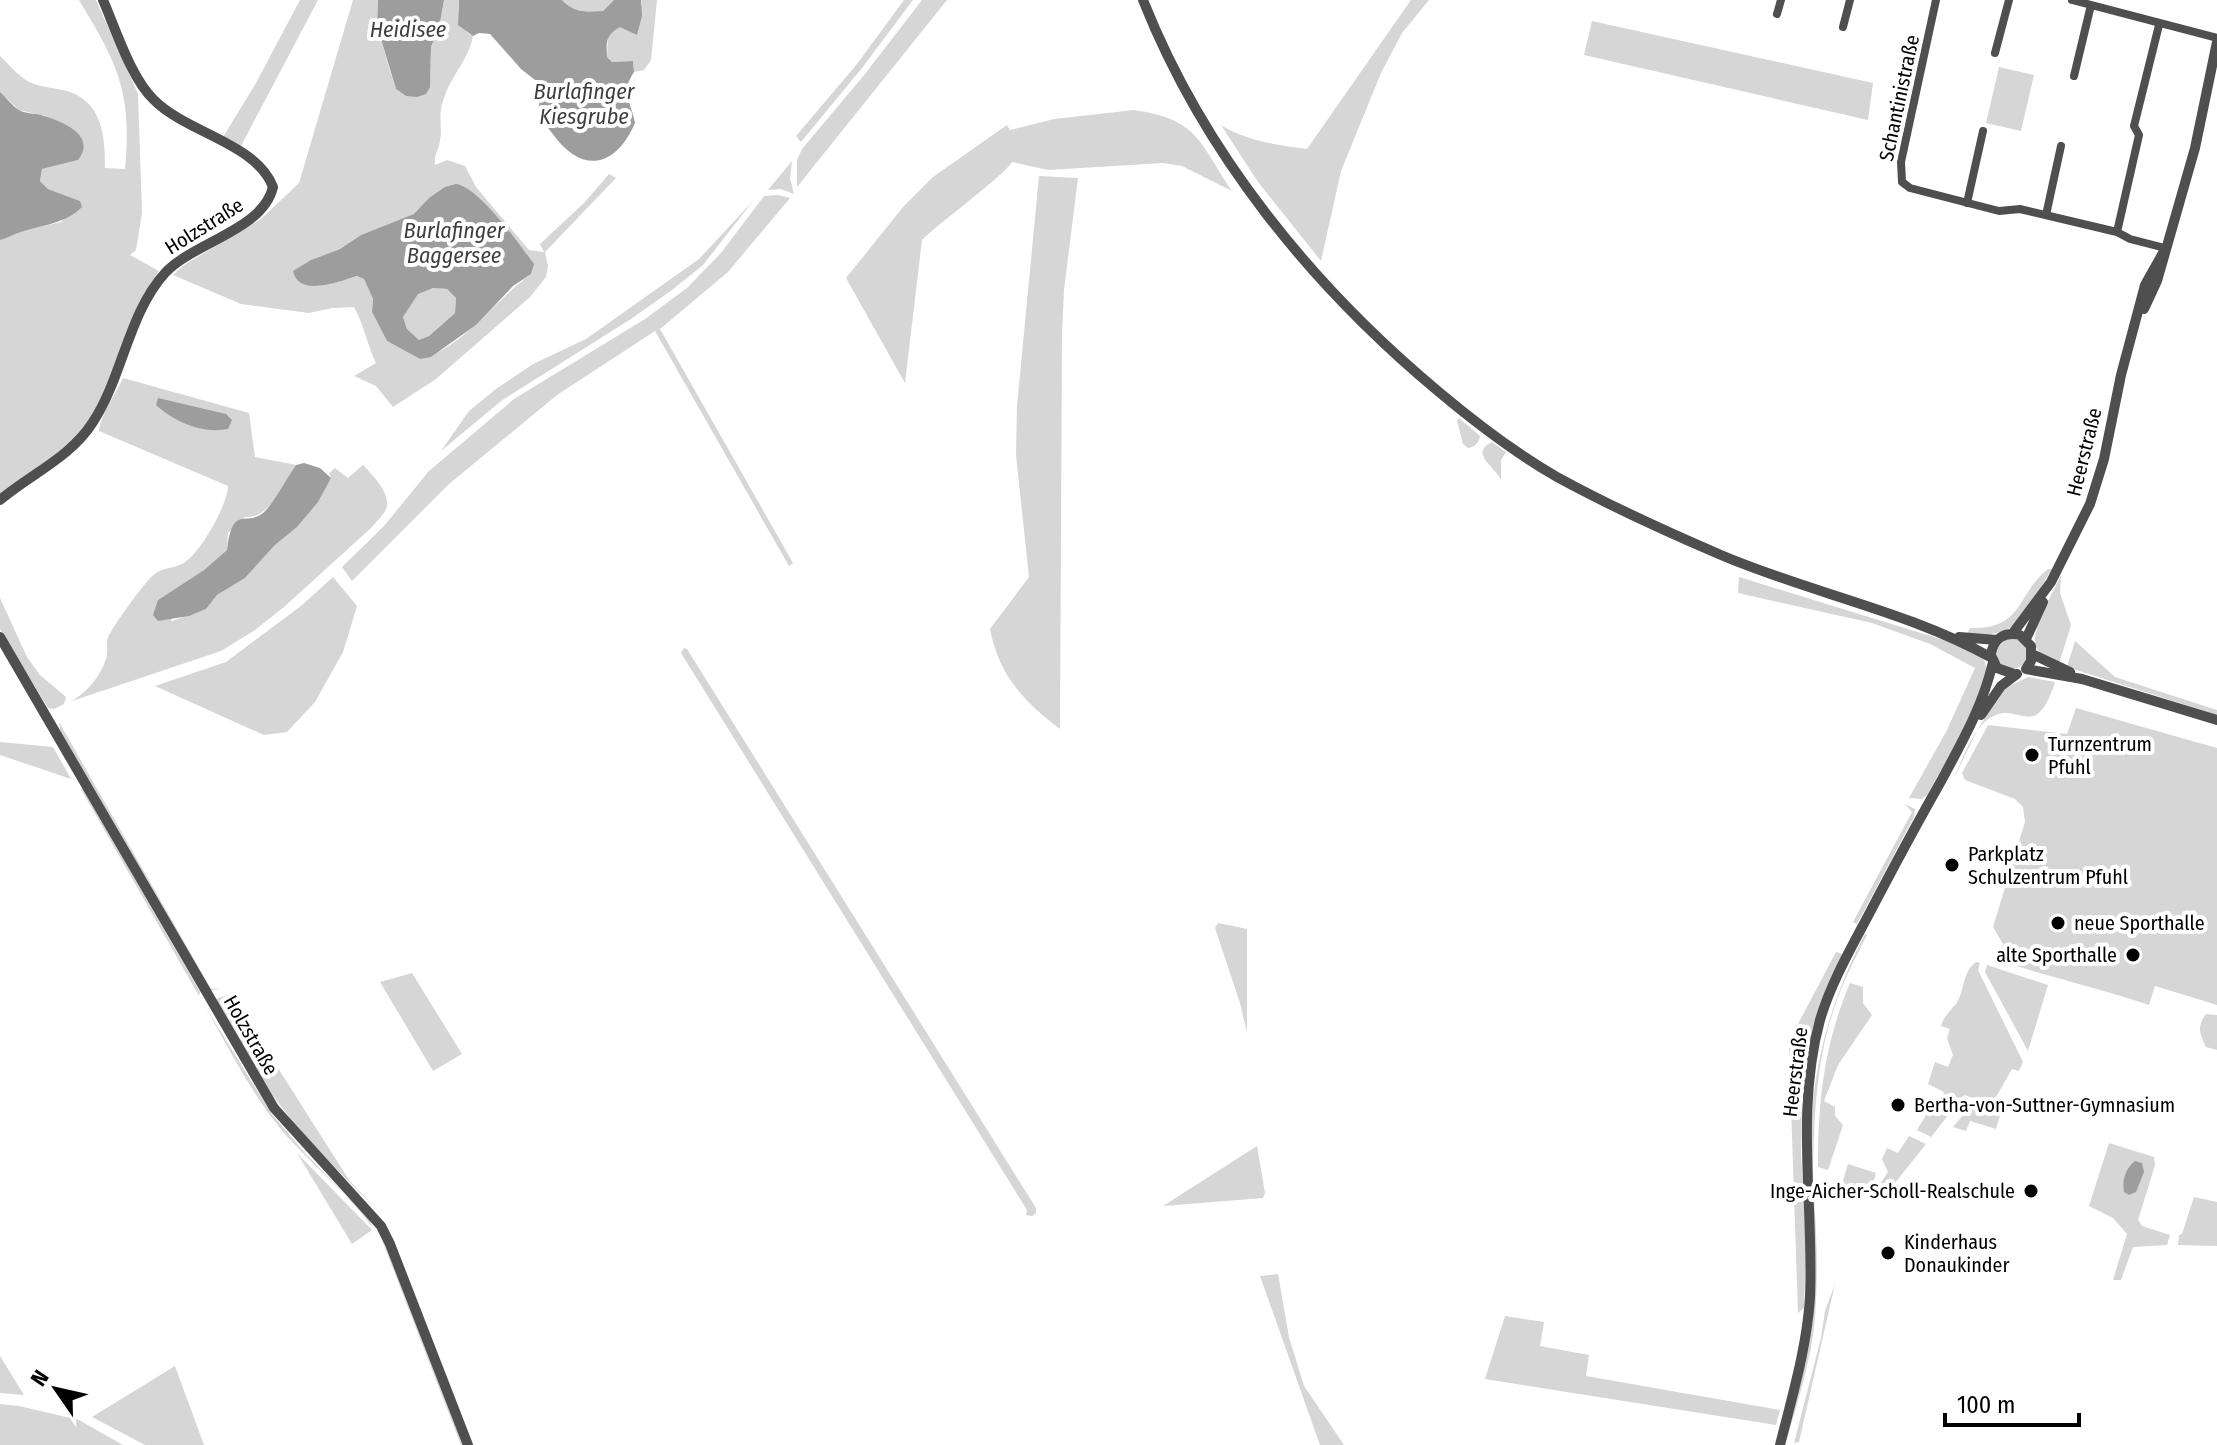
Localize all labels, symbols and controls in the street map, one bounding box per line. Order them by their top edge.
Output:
water label: Heidisee [370,16,446,43]
street label: Schantinistraße [1874,33,1924,163]
water label: Burlafinger Kiesgrube [534,78,636,130]
street label: Holzstraße [160,193,248,259]
water label: Burlafinger Baggersee [404,217,506,269]
street label: Heerstraße [2061,405,2107,499]
place label: Turnzentrum Pfuhl [2048,732,2152,779]
marker: Turnzentrum Pfuhl [2023,746,2041,764]
place label: Parkplatz Schulzentrum Pfuhl [1968,842,2128,889]
marker: Parkplatz Schulzentrum Pfuhl [1943,856,1961,874]
place label: neue Sporthalle [2074,911,2205,935]
marker: neue Sporthalle [2049,914,2067,932]
place label: alte Sporthalle [1996,943,2117,967]
marker: alte Sporthalle [2124,946,2142,964]
street label: Holzstraße [219,991,283,1079]
street label: Heerstraße [1778,1026,1812,1118]
place label: Bertha-von-Suttner-Gymnasium [1914,1093,2175,1117]
marker: Bertha-von-Suttner-Gymnasium [1889,1096,1907,1114]
place label: Inge-Aicher-Scholl-Realschule [1770,1179,2015,1203]
marker: Inge-Aicher-Scholl-Realschule [2022,1182,2040,1200]
place label: Kinderhaus Donaukinder [1904,1230,2009,1277]
marker: Kinderhaus Donaukinder [1879,1244,1897,1262]
north arrow [16,1349,96,1429]
text: N [25,1365,55,1391]
scale bar [1945,1377,2079,1427]
text: 100 m [1957,1391,2015,1419]

